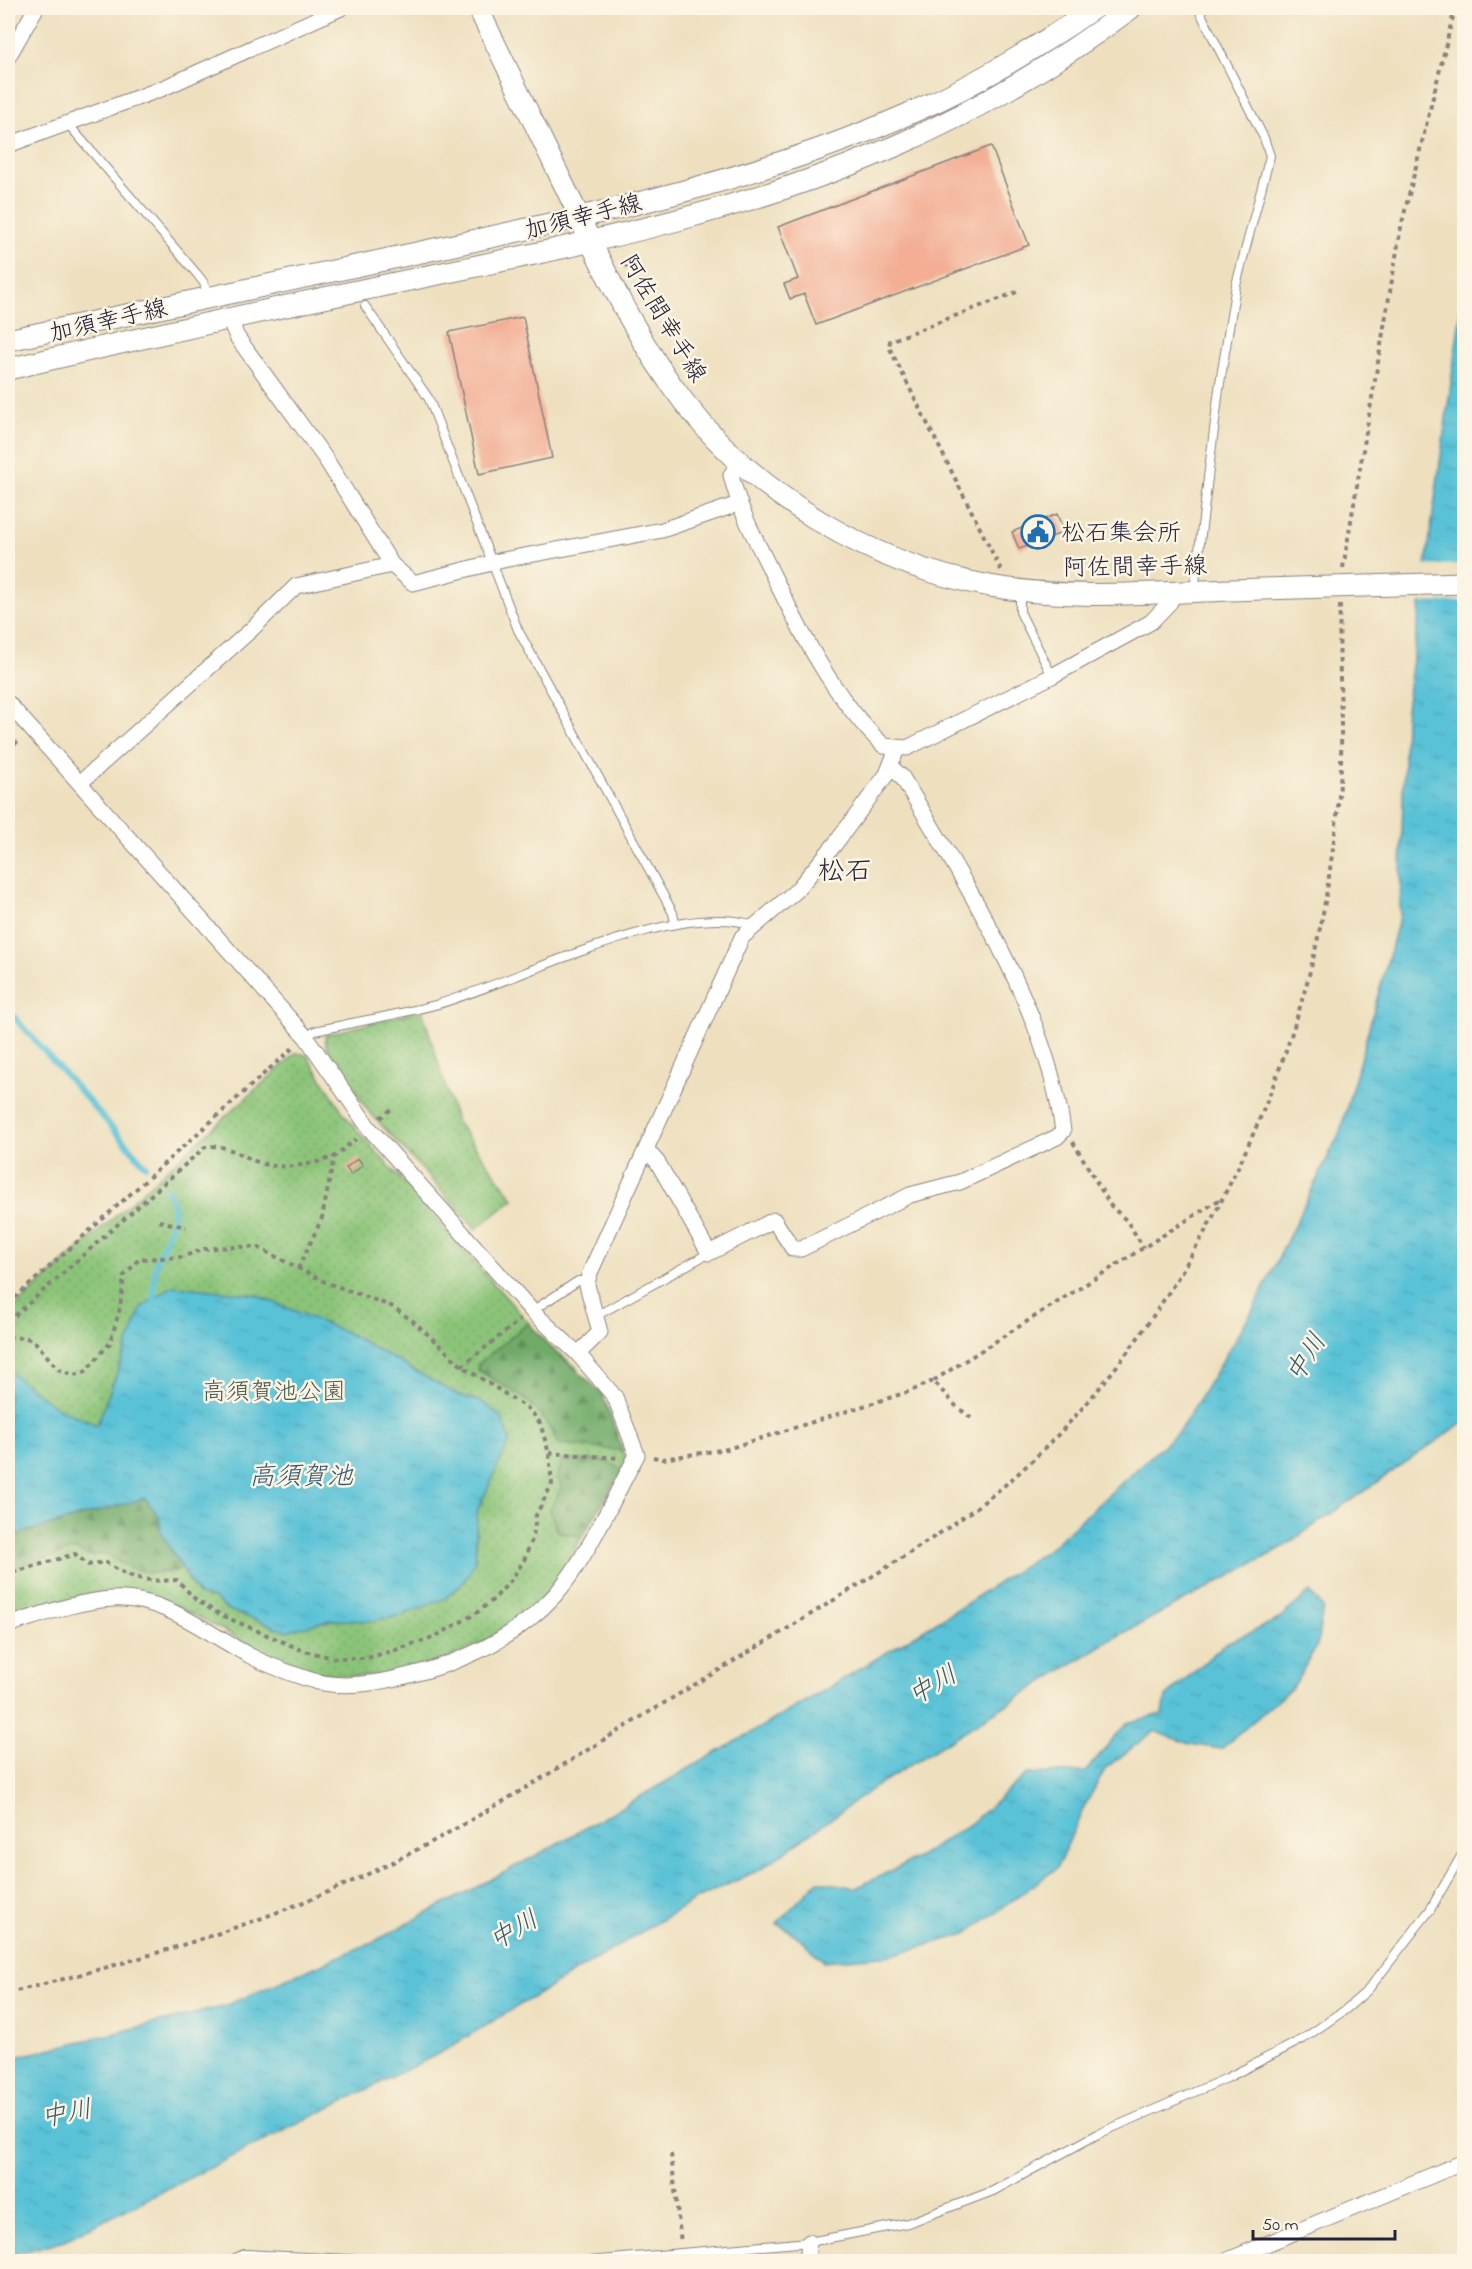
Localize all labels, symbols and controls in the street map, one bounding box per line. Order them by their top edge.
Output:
street label: 加須幸手線 [521,187,646,250]
street label: 阿佐間幸手線 [610,249,714,390]
street label: 加須幸手線 [46,292,171,353]
public building icon: 松石集会所 [1020,514,1056,550]
place label: 松石集会所 [1061,517,1181,552]
street label: 阿佐間幸手線 [1063,550,1207,587]
district label: 松石 [818,853,872,892]
water label: 中川 [1278,1326,1337,1391]
park label: 高須賀池公園 [202,1376,346,1411]
water label: 高須賀池 [249,1459,354,1497]
water label: 中川 [901,1657,966,1716]
water label: 中川 [482,1902,547,1961]
water label: 中川 [38,2092,95,2138]
scale bar [1253,2203,1396,2241]
text: 50 m [1262,2213,1299,2239]

